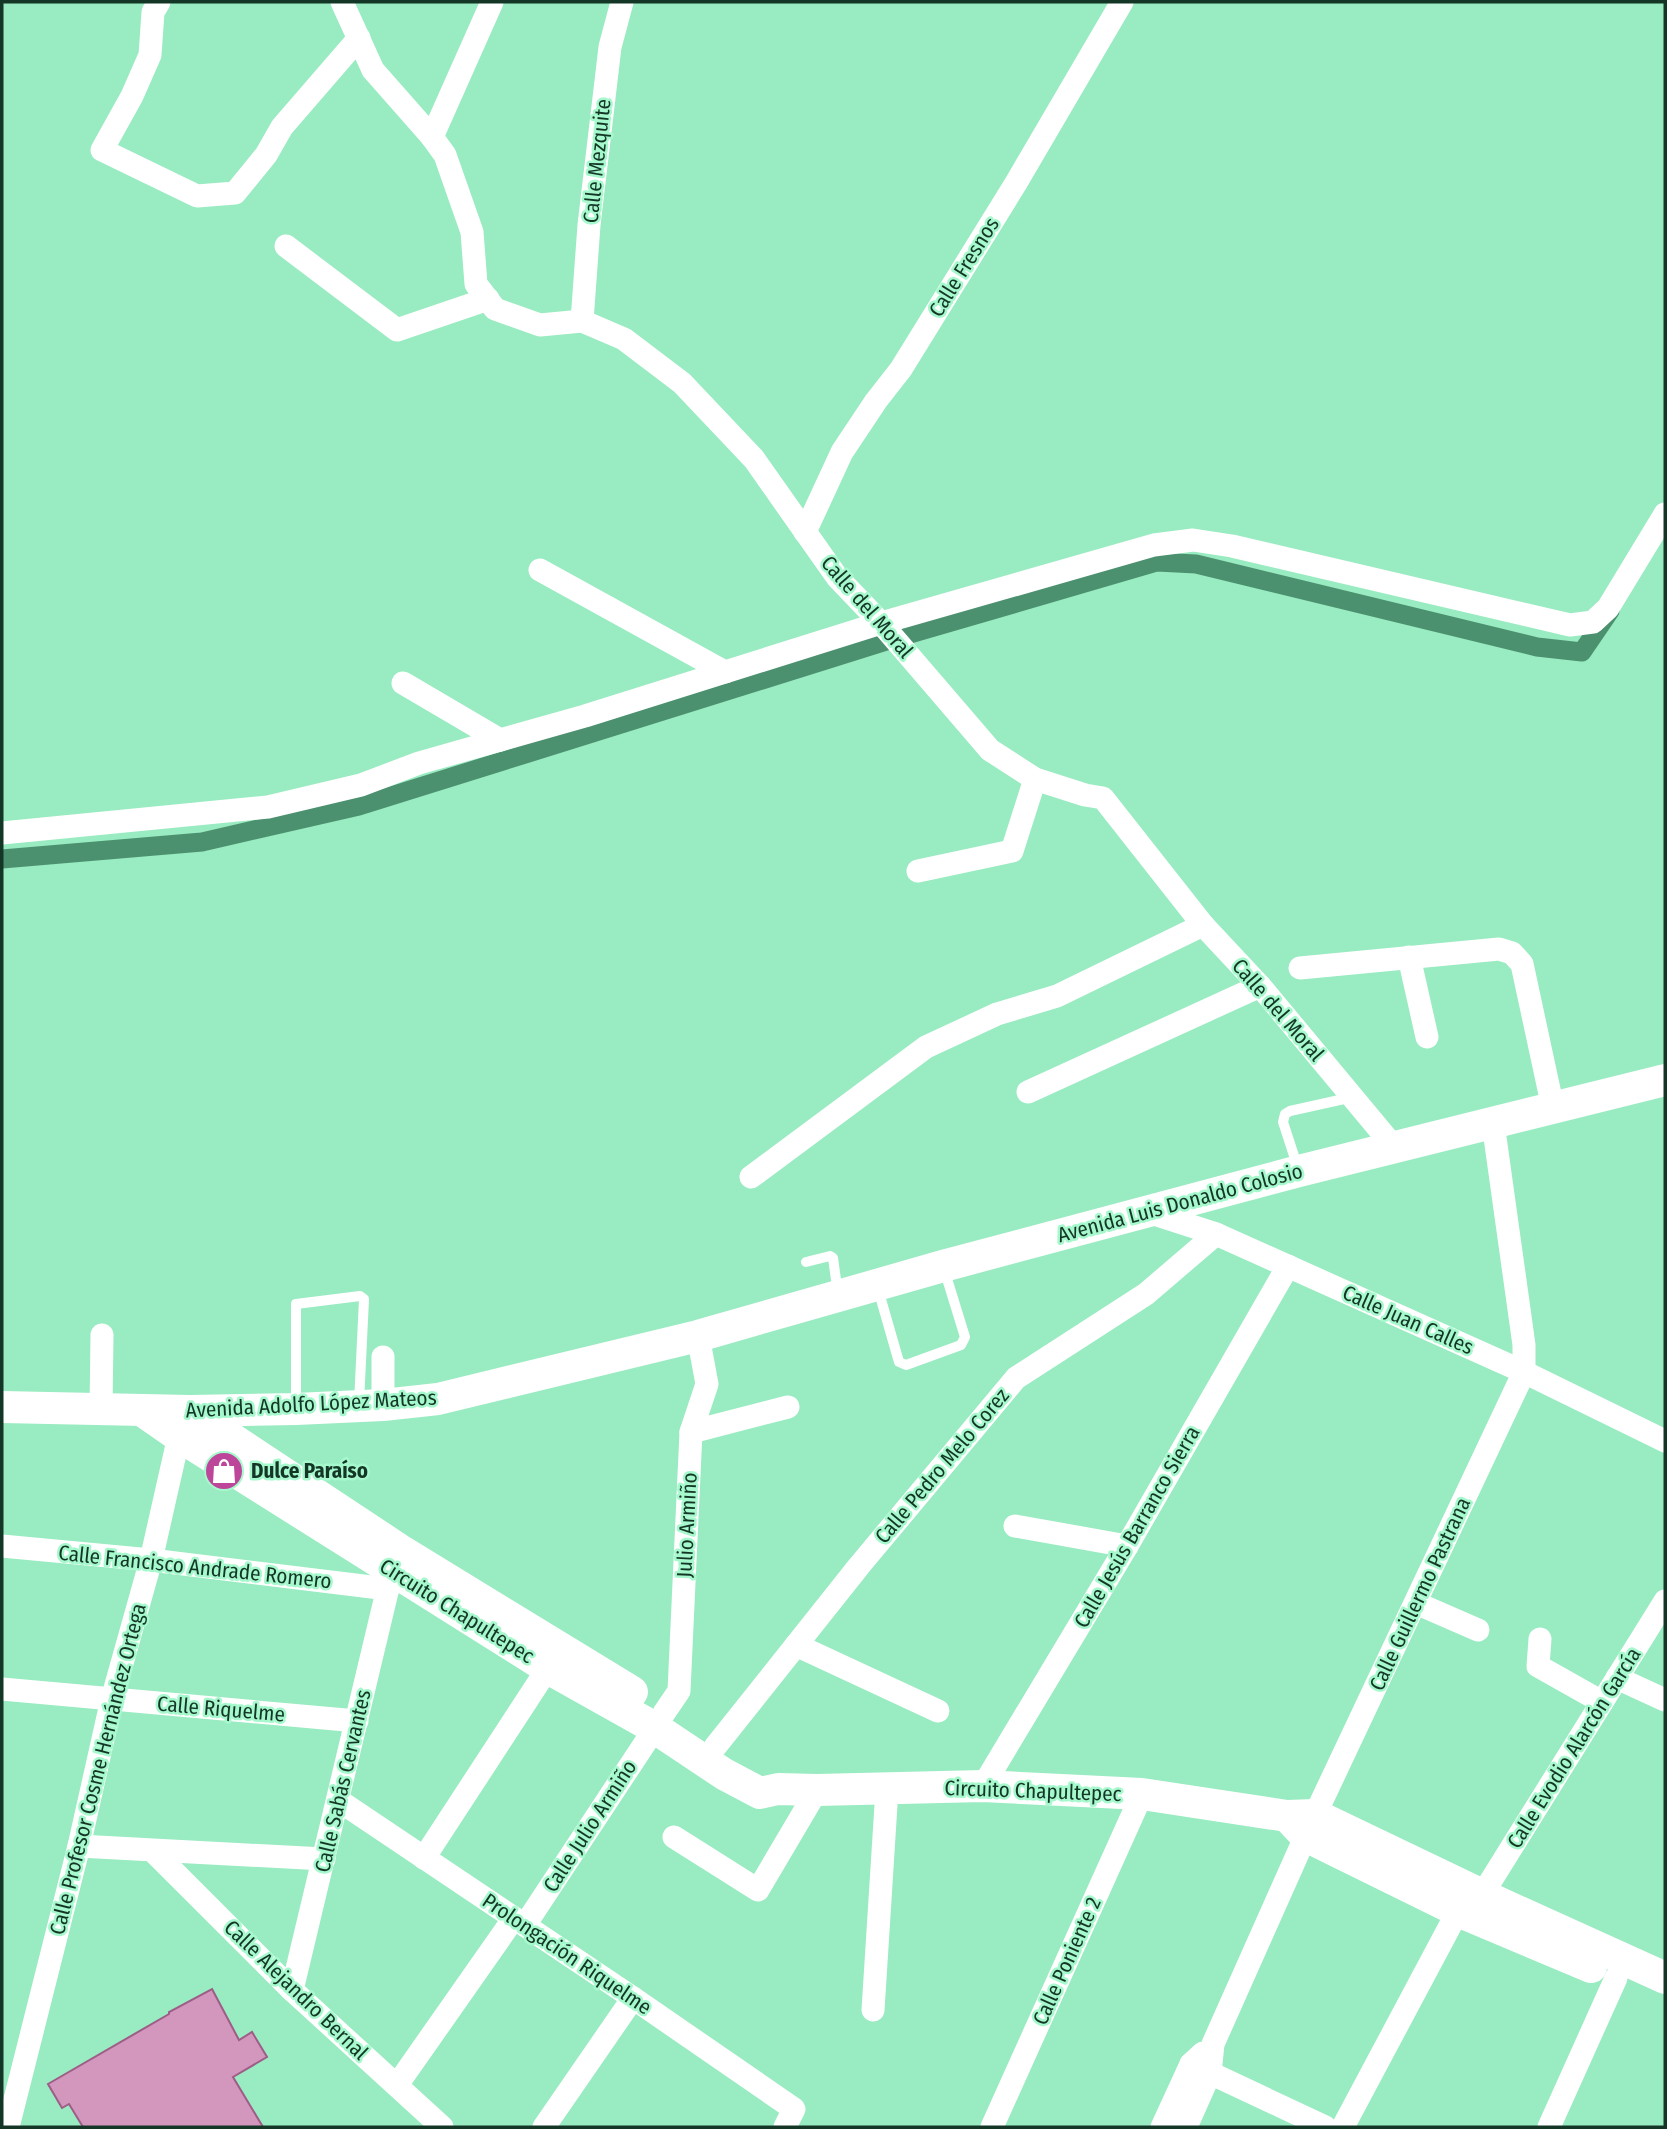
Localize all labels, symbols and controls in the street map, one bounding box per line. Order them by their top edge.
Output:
street label: Calle Mezquite [578,98,616,224]
street label: Calle Fresnos [923,212,1005,322]
street label: Calle del Moral [815,550,919,664]
street label: Calle del Moral [1226,953,1330,1067]
street label: Avenida Luis Donaldo Colosio [1055,1158,1305,1248]
street label: Calle Juan Calles [1338,1280,1478,1361]
street label: Calle Pedro Melo Corez [869,1383,1015,1549]
street label: Avenida Adolfo López Mateos [185,1384,437,1424]
street label: Calle Jesús Barranco Sierra [1069,1421,1205,1633]
shop icon: Dulce Paraíso [203,1450,245,1492]
place label: Dulce Paraíso [251,1458,368,1484]
street label: Julio Armiño [671,1472,703,1578]
street label: Calle Guillermo Pastrana [1364,1493,1476,1695]
street label: Calle Francisco Andrade Romero [57,1540,333,1594]
street label: Circuito Chapultepec [375,1553,539,1669]
street label: Calle Profesor Cosme Hernández Ortega [44,1601,152,1937]
street label: Calle Evodio Alarcón García [1502,1643,1646,1853]
street label: Calle Sabás Cervantes [309,1687,377,1875]
street label: Calle Riquelme [156,1690,286,1728]
street label: Calle Julio Armiño [538,1755,642,1897]
street label: Circuito Chapultepec [944,1775,1122,1807]
street label: Prolongación Riquelme [477,1888,657,2020]
street label: Calle Poniente 2 [1027,1893,1107,2029]
street label: Calle Alejandro Bernal [219,1915,374,2066]

